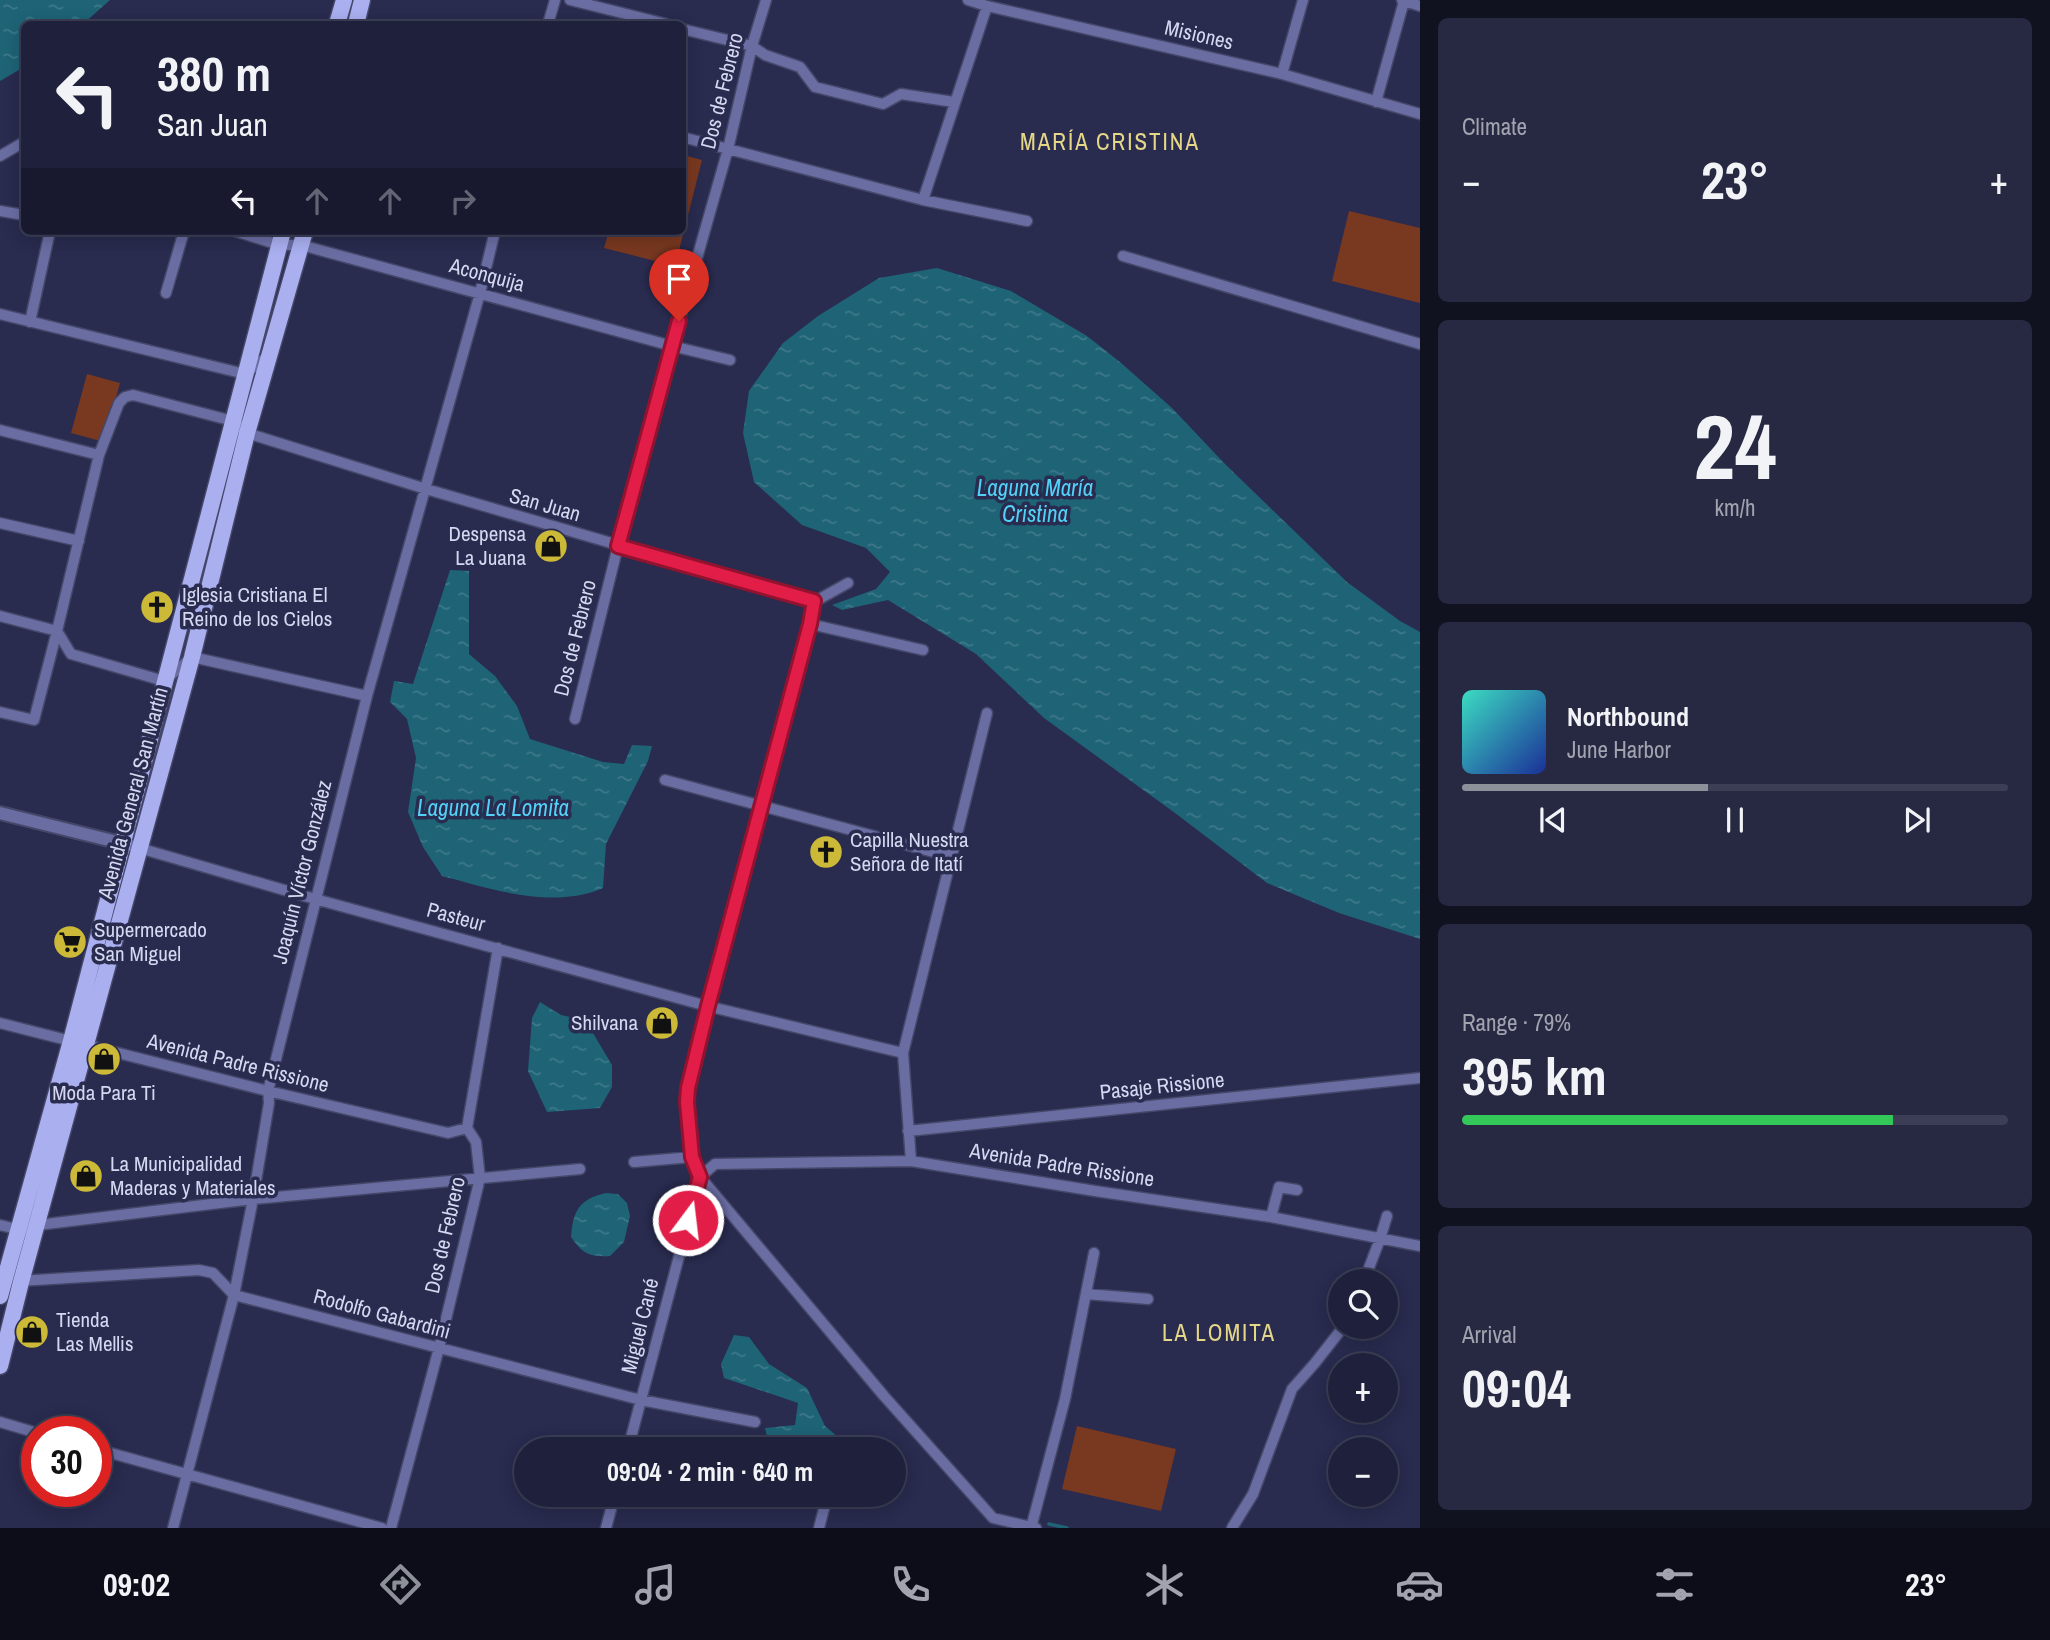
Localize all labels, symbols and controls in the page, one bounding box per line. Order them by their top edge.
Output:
street label: Misiones [1162,13,1236,57]
street label: Dos de Febrero [693,30,750,152]
text: 380 m [157,40,271,106]
icon: left [42,49,133,140]
text: San Juan [157,103,268,146]
text: Climate [1462,111,1527,142]
district label: MARÍA CRISTINA [1020,126,1200,157]
text: 23° [1701,145,1769,215]
text: − [1462,155,1480,206]
text: + [1990,155,2008,206]
icon: left [225,182,263,220]
icon: ahead [298,182,336,220]
icon: ahead [371,182,409,220]
icon: right [444,182,482,220]
pin [649,249,709,321]
street label: Aconquija [445,250,528,299]
icon: arrive [660,260,698,298]
text: 24 [1694,385,1777,507]
water label: Laguna María Cristina [977,472,1093,529]
street label: San Juan [506,481,584,528]
text: km/h [1715,492,1755,523]
place label: Despensa La Juana [448,519,526,572]
shop icon: Despensa La Juana [532,527,570,565]
street label: Dos de Febrero [546,577,603,699]
place label: Iglesia Cristiana El Reino de los Cielos [182,580,332,633]
church icon: Iglesia Cristiana El Reino de los Cielos [138,588,176,626]
street label: Avenida General San Martín [90,684,175,903]
text: Northbound [1567,699,1689,734]
text: June Harbor [1567,734,1671,765]
street label: Joaquín Víctor González [265,777,338,967]
water label: Laguna La Lomita [417,792,569,823]
icon: previous [1534,801,1572,839]
icon: pause [1716,801,1754,839]
icon: next [1898,801,1936,839]
place label: Capilla Nuestra Señora de Itatí [850,825,969,878]
church icon: Capilla Nuestra Señora de Itatí [807,833,845,871]
street label: Pasteur [424,895,489,938]
place label: Supermercado San Miguel [94,915,207,968]
supermarket icon: Supermercado San Miguel [51,923,89,961]
shop icon: Shilvana [643,1004,681,1042]
text: Range · 79% [1462,1007,1571,1038]
place label: Shilvana [571,1008,638,1037]
street label: Avenida Padre Rissione [143,1026,332,1099]
shop icon: Moda Para Ti [85,1040,123,1078]
text: 395 km [1462,1041,1607,1111]
street label: Pasaje Rissione [1098,1065,1226,1106]
place label: Moda Para Ti [52,1078,156,1107]
street label: Avenida Padre Rissione [967,1135,1156,1193]
place label: La Municipalidad Maderas y Materiales [110,1149,276,1202]
shop icon: La Municipalidad Maderas y Materiales [67,1157,105,1195]
street label: Dos de Febrero [417,1174,472,1296]
position arrow [651,1183,725,1257]
map controls [1328,1269,1398,1507]
button: search [1328,1269,1398,1339]
street label: Miguel Cané [614,1275,665,1377]
street label: Rodolfo Gabardini [310,1281,454,1346]
place label: Tienda Las Mellis [56,1305,134,1358]
shop icon: Tienda Las Mellis [13,1313,51,1351]
district label: LA LOMITA [1162,1317,1276,1348]
text: Arrival [1462,1319,1517,1350]
button: + [1328,1353,1398,1423]
text: 09:04 [1462,1353,1571,1423]
speed limit sign: 30 [21,1416,112,1507]
button: − [1328,1437,1398,1507]
text: 09:04 · 2 min · 640 m [607,1454,813,1489]
icon: directions [376,1560,425,1609]
icon: music [631,1560,680,1609]
icon: phone [886,1560,935,1609]
icon: climate [1140,1560,1189,1609]
icon: car [1395,1560,1444,1609]
icon: filters [1650,1560,1699,1609]
text: 09:02 [103,1563,170,1606]
text: 23° [1905,1563,1947,1606]

